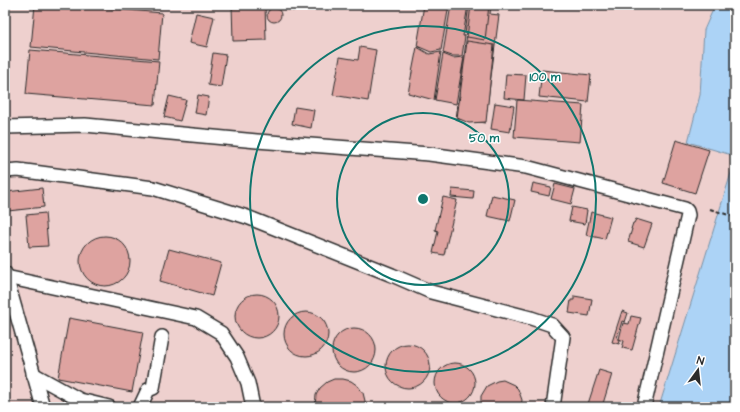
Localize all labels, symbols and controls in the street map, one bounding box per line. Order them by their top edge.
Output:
text: 100 m [530,69,561,86]
text: 50 m [469,130,500,147]
centre of rings [416,192,430,206]
north arrow [678,350,718,390]
text: N [695,353,706,369]

